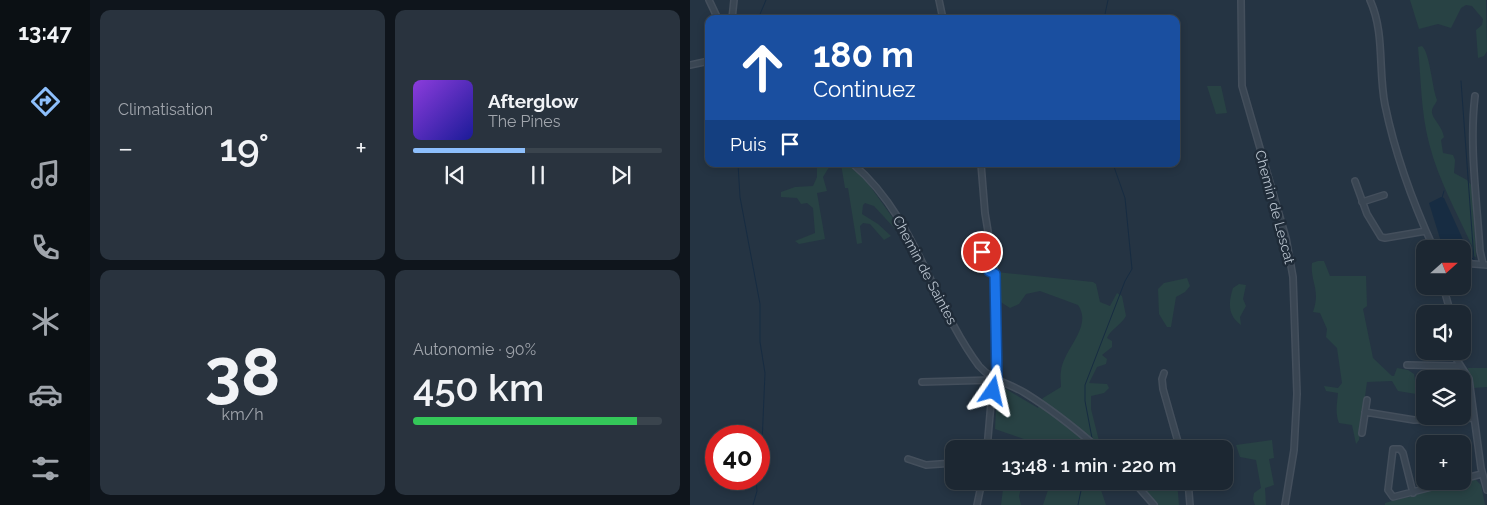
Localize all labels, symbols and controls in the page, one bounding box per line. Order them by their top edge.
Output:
text: 13:47 [18,19,72,45]
text: 180 m [813,34,914,75]
icon: ahead [730,35,795,100]
text: Continuez [813,76,916,102]
icon: directions [28,84,63,119]
text: Afterglow [488,90,578,112]
text: Climatisation [118,100,213,119]
text: The Pines [488,112,560,131]
text: 19° [219,125,269,170]
icon: arrive [776,130,804,158]
text: − [118,132,133,165]
text: + [355,132,367,165]
text: Puis [730,133,766,155]
street label: Chemin de Lescat [1252,148,1298,266]
icon: music [28,157,63,192]
icon: previous [441,161,469,189]
icon: pause [524,161,552,189]
icon: next [607,161,635,189]
street label: Chemin de Saintes [890,213,961,327]
icon: phone [28,230,63,265]
pin [961,231,1003,273]
icon: arrive [968,238,996,266]
north arrow [1416,240,1471,295]
map controls [1416,240,1471,490]
icon: climate [28,304,63,339]
button: sound [1416,305,1471,360]
text: 38 [205,334,280,410]
text: Autonomie · 90% [413,340,536,359]
position arrow [966,364,1018,416]
text: 450 km [413,365,544,410]
button: layers [1416,370,1471,425]
icon: car [28,377,63,412]
text: km/h [221,405,264,424]
speed limit sign: 40 [705,425,770,490]
button: + [1416,435,1471,490]
icon: filters [28,451,63,486]
text: 13:48 · 1 min · 220 m [1002,454,1176,476]

